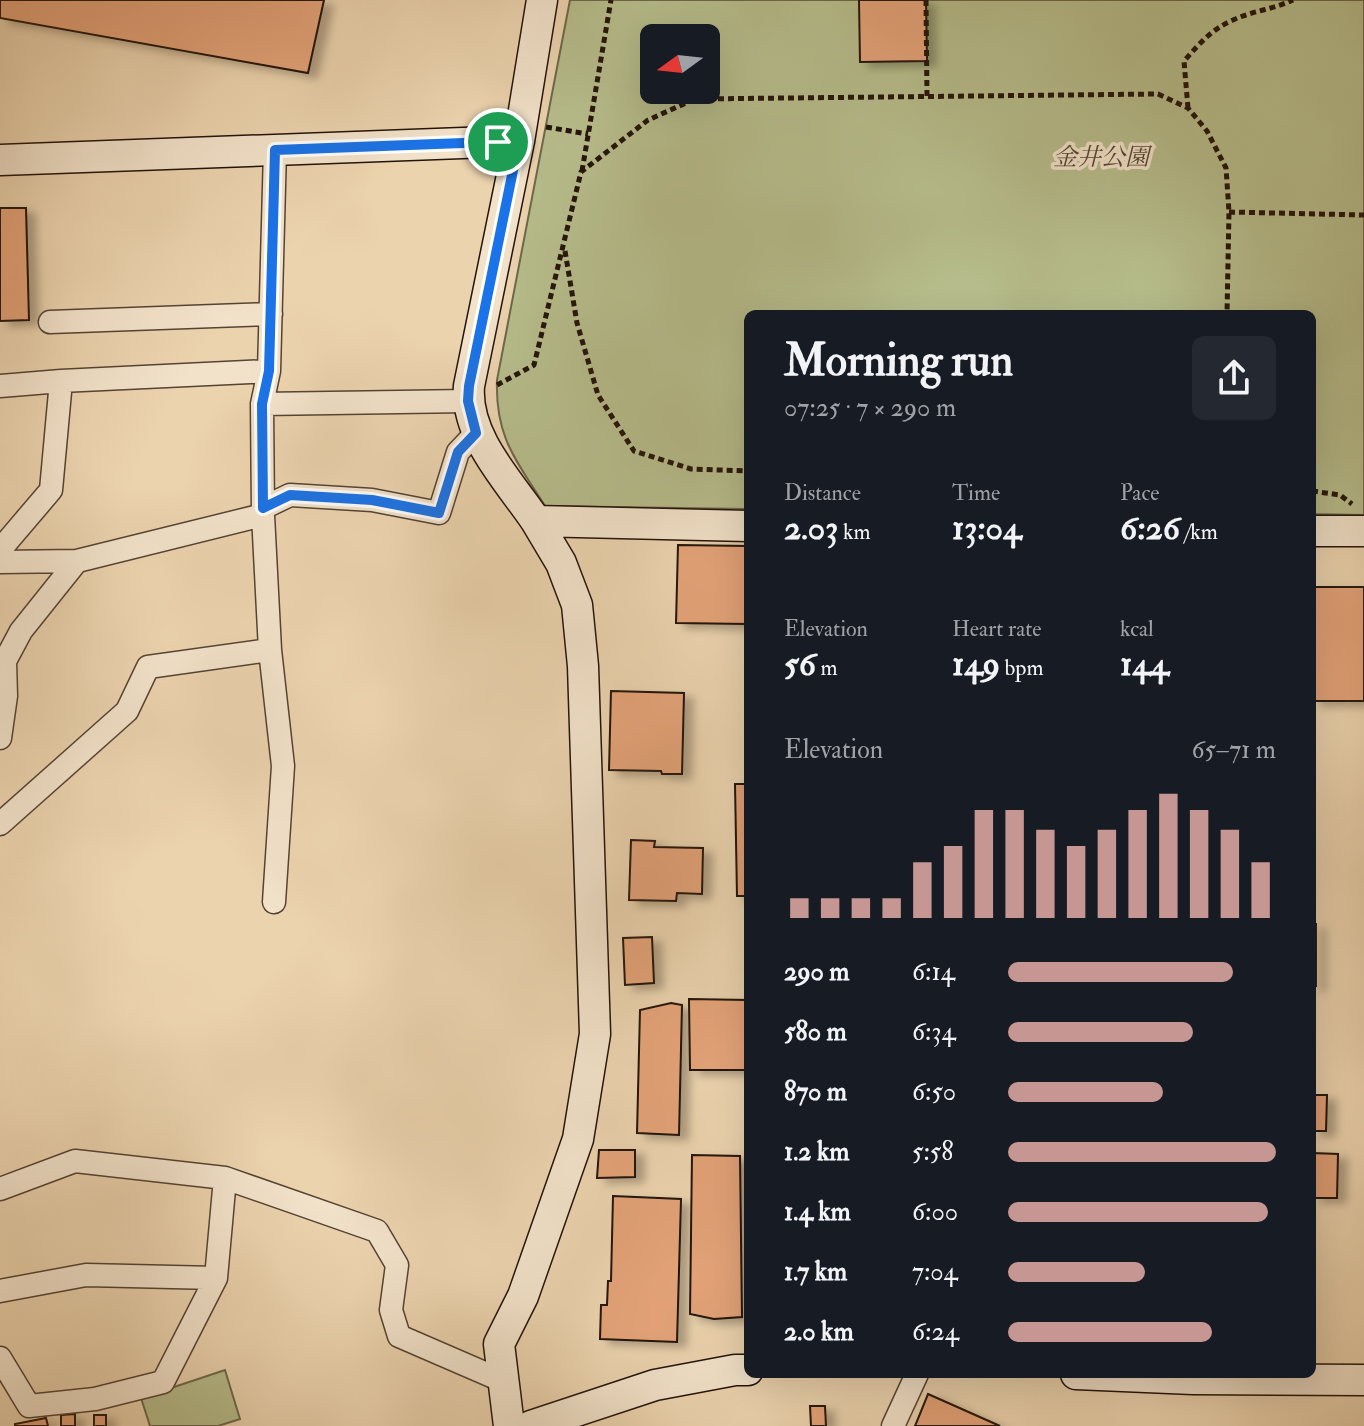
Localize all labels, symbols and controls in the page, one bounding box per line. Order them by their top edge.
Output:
north arrow [640,24,720,104]
map controls [640,24,720,104]
pin [464,108,532,176]
icon: arrive [476,120,520,164]
park label: 金井公園 [1053,142,1153,173]
text: Morning run [784,334,1013,389]
button: share [1192,336,1276,420]
text: 07:25 · 7 × 290 m [784,392,956,424]
text: Distance [784,479,861,507]
text: Time [952,479,1000,507]
text: Pace [1120,479,1159,507]
text: 2.03 [784,507,838,550]
text: 13:04 [952,507,1021,550]
text: 6:26 [1120,507,1180,550]
text: km [838,518,871,546]
text: /km [1180,518,1218,546]
text: Elevation [784,615,868,643]
text: Heart rate [952,615,1042,643]
text: kcal [1120,615,1154,643]
text: 56 [784,643,816,686]
text: 149 [952,643,1000,686]
text: 144 [1120,643,1169,686]
text: m [816,654,838,682]
text: bpm [1000,654,1044,682]
text: Elevation [784,734,883,766]
text: 65–71 m [1191,734,1276,766]
text: 290 m [784,956,849,988]
text: 6:14 [912,956,955,988]
text: 580 m [784,1016,847,1048]
text: 6:34 [912,1016,955,1048]
text: 870 m [784,1076,847,1108]
text: 6:50 [912,1076,956,1108]
text: 1.2 km [784,1136,850,1168]
text: 5:58 [912,1136,954,1168]
text: 1.4 km [784,1196,851,1228]
text: 6:00 [912,1196,958,1228]
text: 1.7 km [784,1256,847,1288]
text: 7:04 [912,1256,958,1288]
text: 2.0 km [784,1316,854,1348]
text: 6:24 [912,1316,959,1348]

